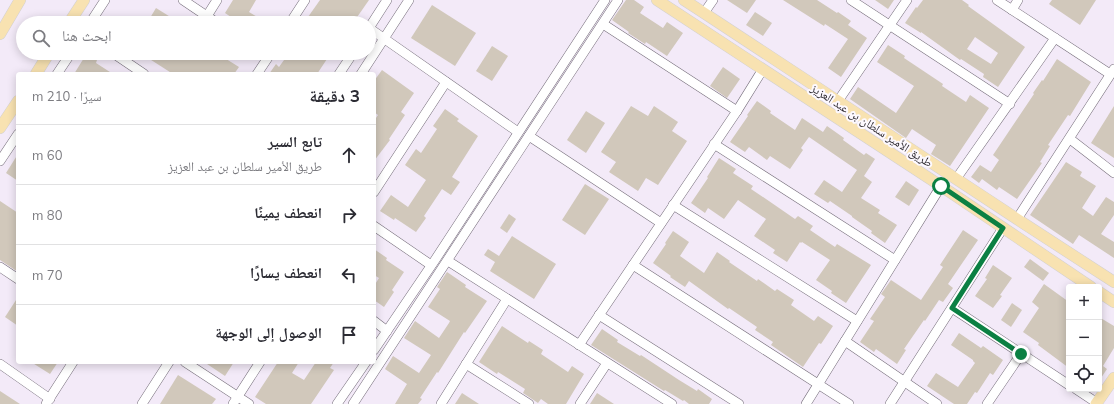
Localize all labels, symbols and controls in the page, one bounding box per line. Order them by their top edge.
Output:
search box [16,16,376,60]
text: ابحث هنا [62,26,112,45]
icon: search [30,27,52,49]
street label: طريق الأمير سلطان بن عبد العزيز [807,79,936,170]
text: 3 دقيقة [309,85,360,106]
text: سيرًا · 210 m [32,88,102,104]
text: تابع السير [268,132,322,151]
icon: ahead [338,144,360,166]
text: 60 m [32,147,62,163]
text: طريق الأمير سلطان بن عبد العزيز [168,158,322,174]
route start [932,177,950,195]
text: انعطف يمينًا [254,203,322,222]
icon: right [338,204,360,226]
text: 80 m [32,207,62,223]
text: انعطف يسارًا [250,263,322,282]
icon: left [338,264,360,286]
text: 70 m [32,267,62,283]
map controls [1066,284,1102,392]
button: + [1066,284,1102,320]
button: − [1066,320,1102,356]
text: الوصول إلى الوجهة [215,323,322,342]
icon: arrive [338,324,360,346]
route end [1012,345,1030,363]
button: locate [1066,356,1102,392]

